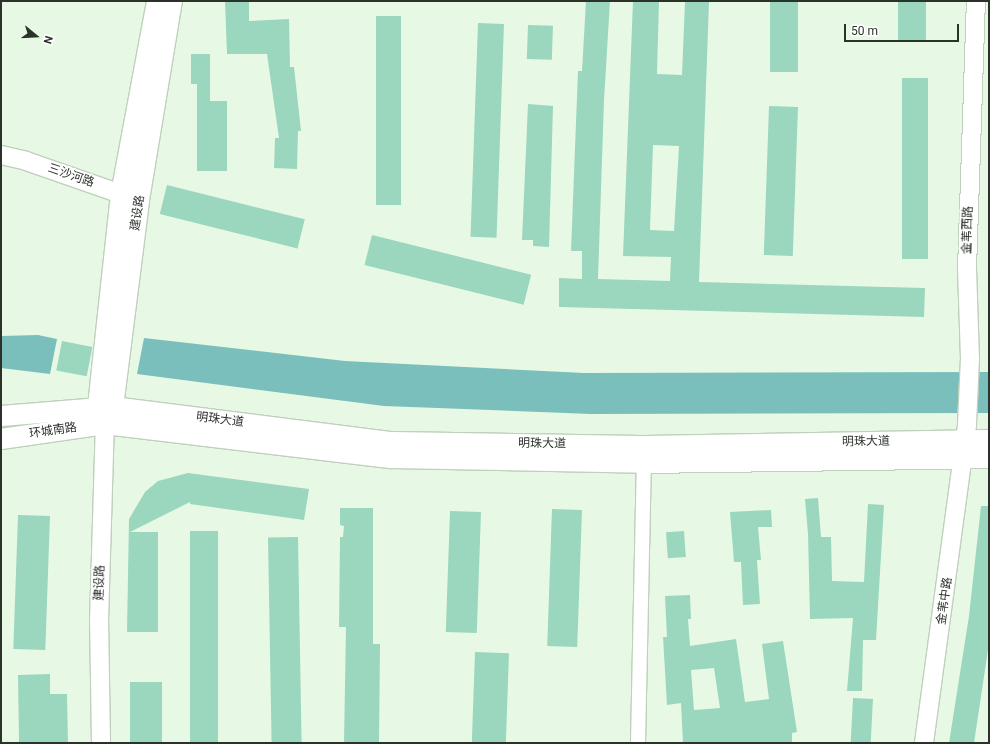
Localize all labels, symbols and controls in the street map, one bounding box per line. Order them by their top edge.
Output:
north arrow [16,16,56,56]
scale bar [846,16,961,42]
text: 50 m [851,24,878,38]
text: N [41,34,55,46]
street label: 三沙河路 [46,161,96,191]
street label: 建设路 [128,194,148,232]
street label: 金苇西路 [960,206,976,254]
street label: 明珠大道 [195,410,245,430]
street label: 环城南路 [28,421,78,441]
street label: 明珠大道 [842,434,890,450]
street label: 明珠大道 [518,436,566,452]
street label: 建设路 [92,565,108,601]
street label: 金苇中路 [935,576,955,626]

